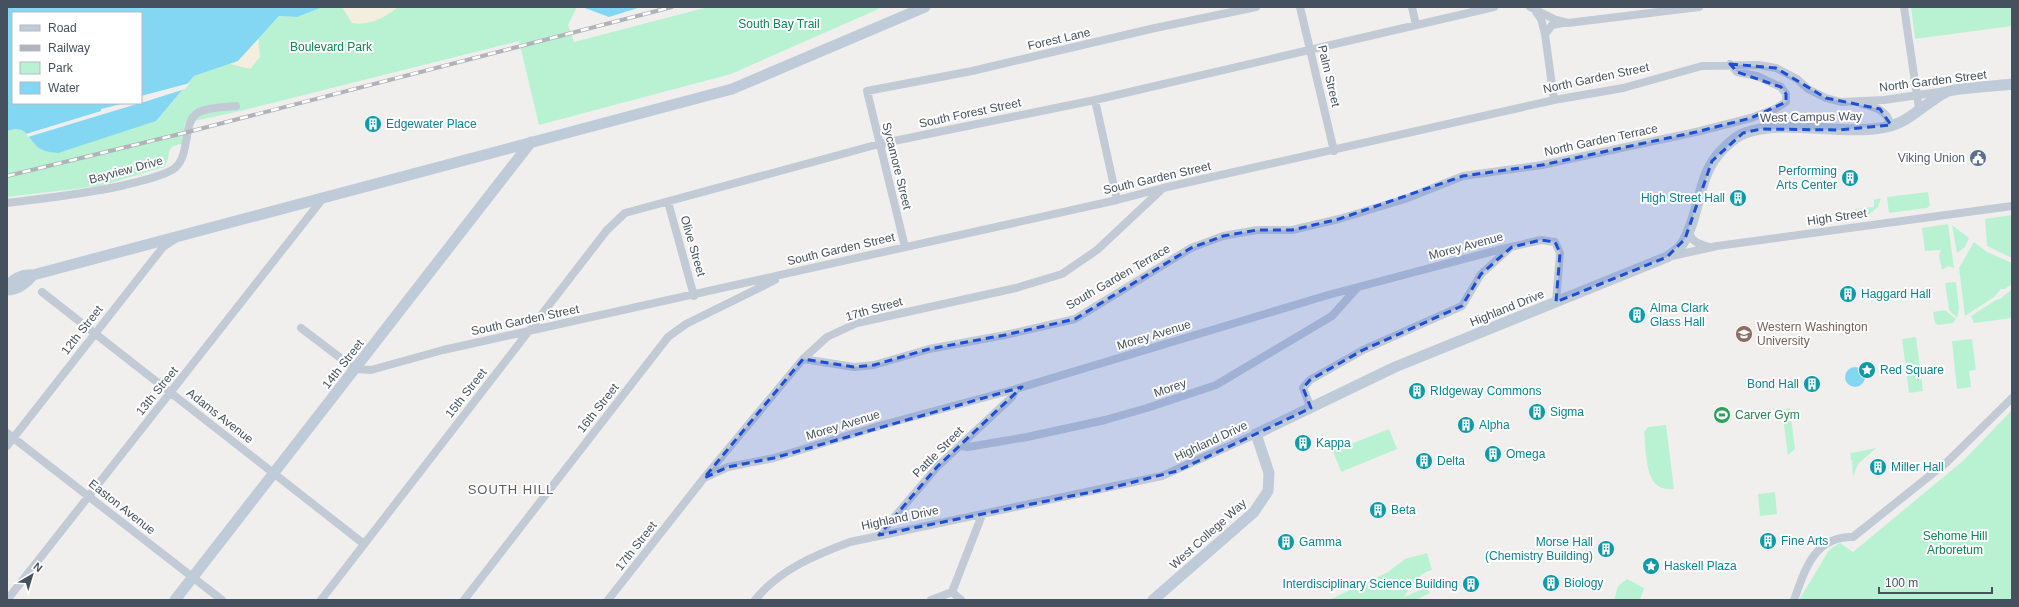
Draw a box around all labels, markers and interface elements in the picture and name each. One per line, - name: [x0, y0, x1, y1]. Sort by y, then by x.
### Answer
- legend: [12, 12, 142, 104]
- park label: South Bay Trail: [738, 17, 820, 31]
- text: Road: [48, 21, 77, 35]
- street label: Forest Lane: [1026, 25, 1092, 53]
- park label: Boulevard Park: [290, 40, 373, 54]
- text: Railway: [48, 41, 90, 55]
- street label: Palm Street: [1315, 44, 1343, 109]
- street label: North Garden Street: [1542, 60, 1651, 96]
- text: Park: [48, 61, 74, 75]
- street label: North Garden Street: [1879, 67, 1988, 95]
- text: Water: [48, 81, 80, 95]
- street label: South Forest Street: [918, 95, 1023, 131]
- street label: West Campus Way: [1760, 109, 1862, 125]
- building icon: Edgewater Place: [363, 114, 383, 134]
- place label: Edgewater Place: [386, 117, 477, 131]
- street label: Sycamore Street: [879, 121, 915, 212]
- street label: North Garden Terrace: [1543, 121, 1659, 159]
- public building icon: Viking Union: [1968, 148, 1988, 168]
- place label: Viking Union: [1898, 151, 1965, 165]
- street label: Bayview Drive: [87, 153, 165, 187]
- street label: South Garden Street: [1102, 159, 1213, 197]
- place label: Performing Arts Center: [1776, 164, 1837, 192]
- building icon: Performing Arts Center: [1840, 168, 1860, 188]
- building icon: High Street Hall: [1728, 188, 1748, 208]
- place label: High Street Hall: [1641, 191, 1725, 205]
- street label: High Street: [1806, 206, 1868, 228]
- street label: Olive Street: [678, 214, 709, 279]
- street label: Morey Avenue: [1427, 229, 1505, 263]
- street label: South Garden Street: [786, 230, 897, 268]
- street label: South Garden Terrace: [1063, 241, 1173, 313]
- building icon: Haggard Hall: [1838, 284, 1858, 304]
- street label: Highland Drive: [1468, 287, 1546, 329]
- place label: Haggard Hall: [1861, 287, 1931, 301]
- street label: 17th Street: [844, 294, 905, 324]
- place label: Alma Clark Glass Hall: [1650, 301, 1710, 329]
- street label: 12th Street: [58, 302, 106, 357]
- street label: South Garden Street: [470, 302, 581, 338]
- building icon: Alma Clark Glass Hall: [1627, 305, 1647, 325]
- street label: Morey Avenue: [1115, 317, 1193, 353]
- place label: Western Washington University: [1757, 320, 1868, 348]
- school or university icon: Western Washington University: [1734, 324, 1754, 344]
- street label: 14th Street: [319, 336, 367, 391]
- place icon: Red Square: [1857, 360, 1877, 380]
- street label: 13th Street: [133, 363, 181, 418]
- place label: Red Square: [1880, 363, 1944, 377]
- street label: 15th Street: [442, 365, 490, 420]
- building icon: Bond Hall: [1802, 374, 1822, 394]
- street label: Morey: [1152, 376, 1188, 400]
- place label: Bond Hall: [1747, 377, 1799, 391]
- street label: 16th Street: [574, 380, 622, 435]
- building icon: RIdgeway Commons: [1407, 381, 1427, 401]
- place label: RIdgeway Commons: [1430, 384, 1541, 398]
- street label: Adams Avenue: [184, 386, 256, 446]
- building icon: Sigma: [1527, 402, 1547, 422]
- place label: Sigma: [1550, 405, 1584, 419]
- sports icon: Carver Gym: [1712, 405, 1732, 425]
- street label: Morey Avenue: [804, 407, 882, 443]
- place label: Carver Gym: [1735, 408, 1800, 422]
- building icon: Alpha: [1456, 415, 1476, 435]
- street label: Highland Drive: [1172, 418, 1250, 464]
- place label: Alpha: [1479, 418, 1510, 432]
- street label: Pattle Street: [910, 423, 967, 480]
- building icon: Kappa: [1293, 433, 1313, 453]
- place label: Kappa: [1316, 436, 1351, 450]
- building icon: Omega: [1483, 444, 1503, 464]
- place label: Omega: [1506, 447, 1546, 461]
- building icon: Delta: [1414, 451, 1434, 471]
- place label: Delta: [1437, 454, 1465, 468]
- building icon: Miller Hall: [1868, 457, 1888, 477]
- place label: Miller Hall: [1891, 460, 1944, 474]
- street label: Easton Avenue: [86, 477, 158, 538]
- district label: SOUTH HILL: [468, 482, 554, 497]
- street label: West College Way: [1167, 496, 1249, 572]
- building icon: Beta: [1368, 500, 1388, 520]
- street label: Highland Drive: [860, 503, 940, 533]
- place label: Beta: [1391, 503, 1416, 517]
- street label: 17th Street: [612, 518, 660, 573]
- park label: Sehome Hill Arboretum: [1923, 529, 1987, 557]
- building icon: Fine Arts: [1758, 531, 1778, 551]
- building icon: Gamma: [1276, 532, 1296, 552]
- place label: Fine Arts: [1781, 534, 1828, 548]
- place label: Gamma: [1299, 535, 1342, 549]
- place label: Morse Hall (Chemistry Building): [1485, 535, 1593, 563]
- building icon: Morse Hall (Chemistry Building): [1596, 539, 1616, 559]
- north arrow: [12, 555, 52, 595]
- place icon: Haskell Plaza: [1641, 556, 1661, 576]
- place label: Haskell Plaza: [1664, 559, 1737, 573]
- text: N: [31, 560, 45, 574]
- scale bar: [1879, 569, 1992, 595]
- building icon: Biology: [1541, 573, 1561, 593]
- building icon: Interdisciplinary Science Building: [1461, 574, 1481, 594]
- place label: Biology: [1564, 576, 1603, 590]
- text: 100 m: [1885, 576, 1918, 590]
- place label: Interdisciplinary Science Building: [1283, 577, 1458, 591]

